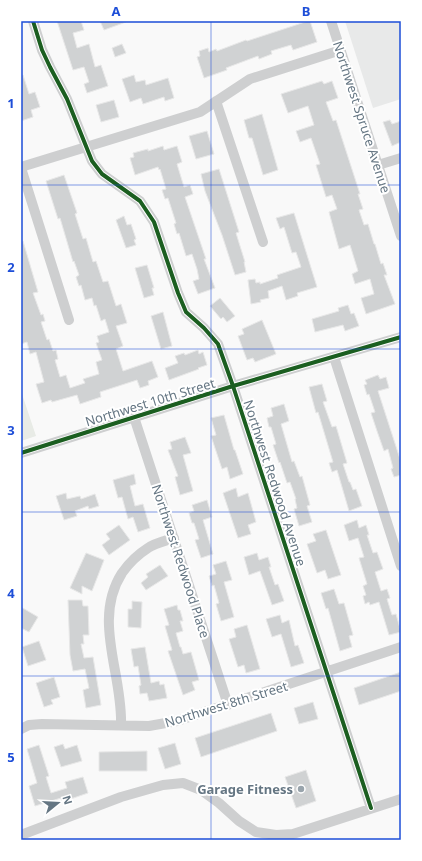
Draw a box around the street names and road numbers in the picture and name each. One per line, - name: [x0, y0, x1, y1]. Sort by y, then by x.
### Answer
- street label: Northwest Spruce Avenue: [329, 39, 395, 195]
- street label: Northwest 10th Street: [83, 374, 217, 430]
- street label: Northwest Redwood Avenue: [240, 397, 310, 569]
- street label: Northwest Redwood Place: [148, 482, 214, 640]
- street label: Northwest 8th Street: [162, 677, 290, 731]

